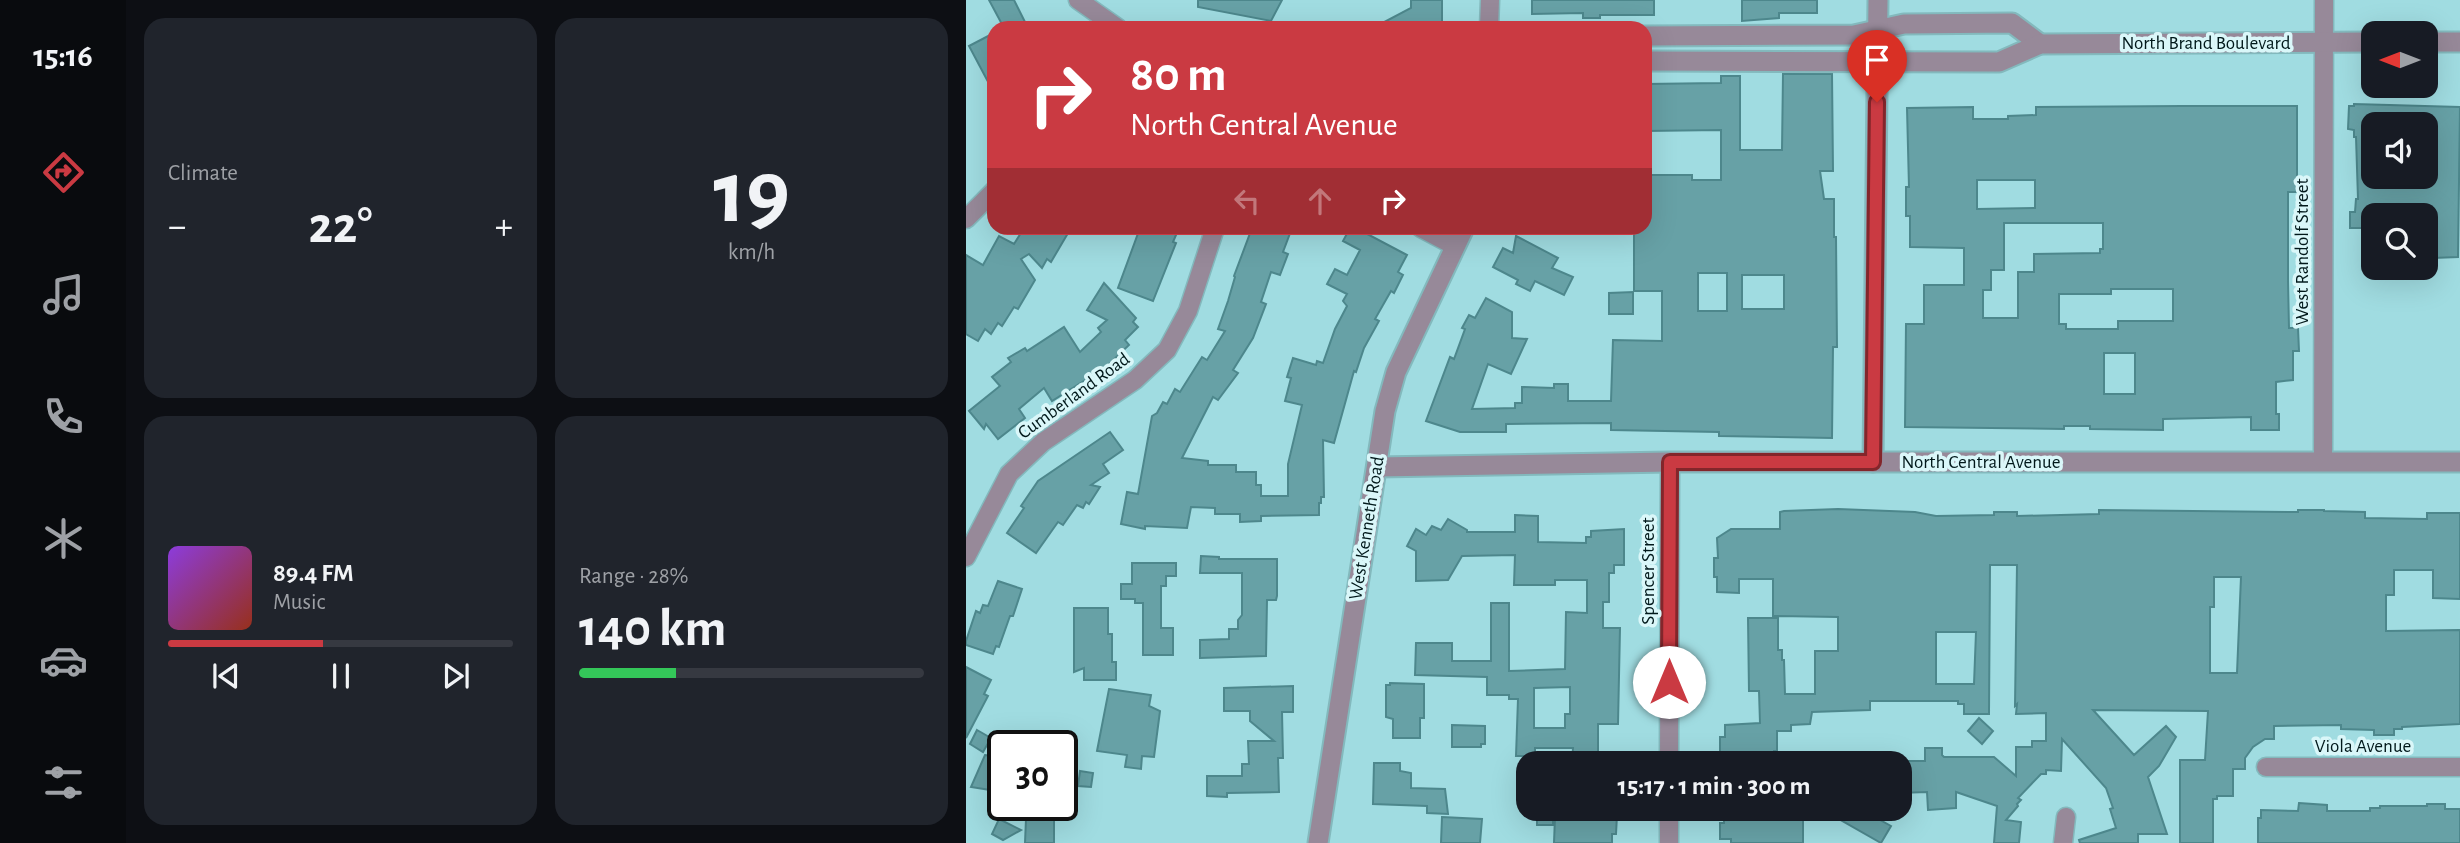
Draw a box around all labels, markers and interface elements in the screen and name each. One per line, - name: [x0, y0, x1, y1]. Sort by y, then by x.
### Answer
- north arrow: [2361, 21, 2438, 98]
- map controls: [2361, 21, 2438, 280]
- pin: [1847, 30, 1907, 102]
- street label: North Brand Boulevard: [2121, 34, 2291, 53]
- text: 15:16: [33, 40, 93, 72]
- icon: arrive: [1858, 41, 1896, 79]
- icon: right: [1015, 49, 1106, 140]
- text: 80 m: [1130, 51, 1227, 100]
- text: North Central Avenue: [1130, 109, 1398, 141]
- button: sound: [2361, 112, 2438, 189]
- icon: directions: [39, 148, 88, 197]
- text: 19: [713, 148, 790, 239]
- text: Climate: [168, 162, 238, 185]
- street label: West Randolf Street: [2293, 178, 2312, 326]
- icon: left: [1228, 182, 1266, 220]
- icon: ahead: [1301, 182, 1339, 220]
- icon: right: [1374, 182, 1412, 220]
- text: 22°: [308, 200, 373, 252]
- button: search: [2361, 203, 2438, 280]
- text: −: [168, 208, 186, 246]
- text: +: [495, 208, 513, 246]
- text: km/h: [728, 241, 775, 264]
- icon: music: [39, 270, 88, 319]
- street label: Cumberland Road: [1015, 349, 1133, 443]
- icon: phone: [39, 392, 88, 441]
- street label: North Central Avenue: [1901, 453, 2061, 472]
- street label: West Kenneth Road: [1346, 455, 1388, 601]
- icon: climate: [39, 514, 88, 563]
- street label: Spencer Street: [1639, 517, 1658, 625]
- text: 89.4 FM: [273, 560, 354, 586]
- text: Range · 28%: [579, 565, 689, 588]
- text: Music: [273, 591, 325, 614]
- text: 140 km: [579, 603, 727, 655]
- icon: car: [39, 636, 88, 685]
- position arrow: [1632, 645, 1706, 719]
- icon: previous: [207, 657, 245, 695]
- icon: pause: [322, 657, 360, 695]
- icon: next: [437, 657, 475, 695]
- speed limit sign: 30: [987, 730, 1078, 821]
- street label: Viola Avenue: [2315, 737, 2411, 756]
- icon: filters: [39, 758, 88, 807]
- text: 15:17 · 1 min · 300 m: [1618, 773, 1810, 799]

